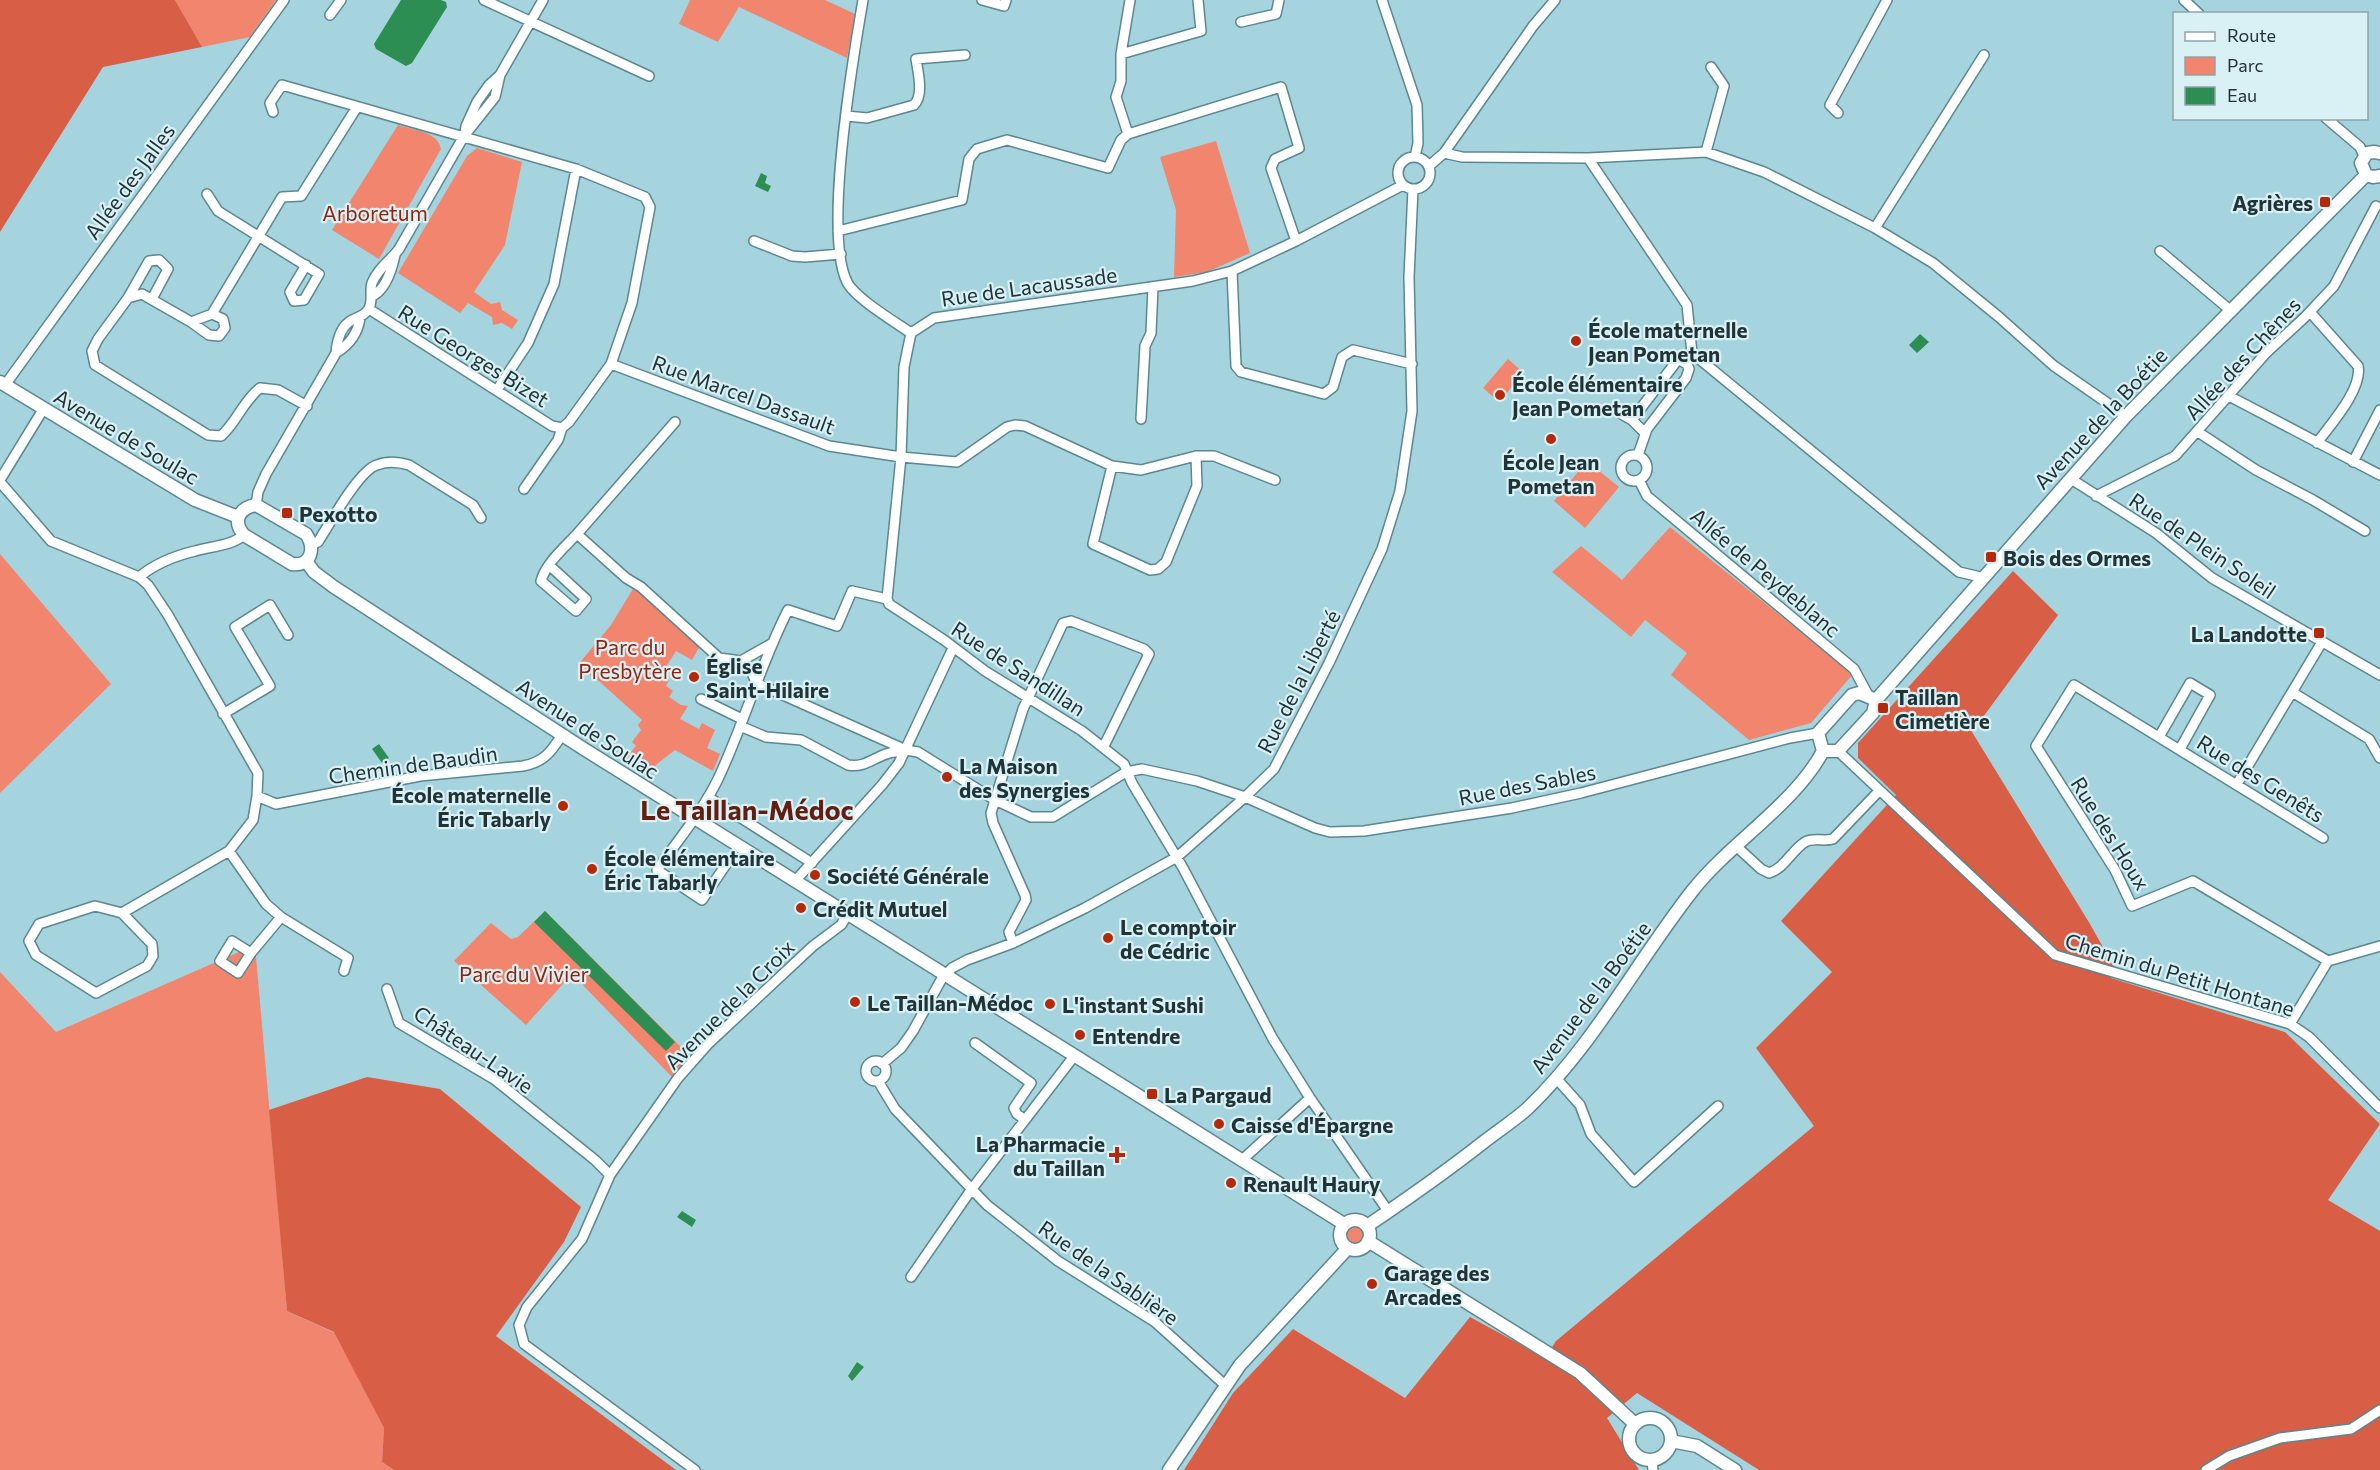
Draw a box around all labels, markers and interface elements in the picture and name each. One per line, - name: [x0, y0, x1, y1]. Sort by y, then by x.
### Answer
- legend: [2173, 12, 2368, 120]
- text: Route: [2227, 24, 2276, 46]
- text: Parc: [2227, 54, 2264, 76]
- text: Eau: [2227, 84, 2257, 106]
- street label: Allée des Jalles: [79, 118, 179, 244]
- place label: Agrières: [2232, 190, 2313, 215]
- marker: Agrières: [2318, 195, 2332, 209]
- park label: Arboretum: [322, 200, 428, 225]
- street label: Rue de Lacaussade: [939, 261, 1119, 311]
- street label: Allée des Chênes: [2179, 292, 2305, 424]
- street label: Rue Georges Bizet: [394, 299, 554, 411]
- place label: École maternelle Jean Pometan: [1588, 317, 1748, 366]
- marker: École maternelle Jean Pometan: [1569, 334, 1583, 348]
- street label: Avenue de la Boétie: [2028, 342, 2172, 494]
- street label: Rue Marcel Dassault: [649, 349, 839, 439]
- place label: École élémentaire Jean Pometan: [1512, 371, 1683, 420]
- street label: Avenue de Soulac: [50, 383, 204, 489]
- marker: École élémentaire Jean Pometan: [1493, 388, 1507, 402]
- marker: École Jean Pometan: [1544, 432, 1558, 446]
- place label: École Jean Pometan: [1502, 449, 1600, 498]
- street label: Rue de Plein Soleil: [2125, 487, 2281, 603]
- place label: Pexotto: [299, 501, 377, 526]
- street label: Allée de Peydeblanc: [1686, 502, 1846, 642]
- marker: Pexotto: [280, 506, 294, 520]
- place label: Bois des Ormes: [2003, 545, 2151, 570]
- marker: Bois des Ormes: [1984, 550, 1998, 564]
- street label: Rue de la Liberté: [1251, 605, 1345, 757]
- street label: Rue de Sandillan: [947, 615, 1091, 721]
- place label: La Landotte: [2191, 621, 2307, 646]
- marker: La Landotte: [2312, 626, 2326, 640]
- park label: Parc du Presbytère: [578, 634, 682, 683]
- place label: Église Saint-Hilaire: [706, 653, 829, 702]
- marker: Église Saint-Hilaire: [687, 670, 701, 684]
- street label: Avenue de Soulac: [512, 673, 664, 783]
- place label: Taillan Cimetière: [1895, 684, 1990, 733]
- marker: Taillan Cimetière: [1876, 701, 1890, 715]
- street label: Rue des Genêts: [2193, 729, 2329, 827]
- street label: Chemin de Baudin: [327, 740, 499, 788]
- place label: La Maison des Synergies: [959, 753, 1090, 802]
- street label: Rue des Sables: [1456, 758, 1598, 810]
- marker: La Maison des Synergies: [940, 770, 954, 784]
- street label: Rue des Houx: [2066, 772, 2156, 894]
- place label: École maternelle Éric Tabarly: [391, 782, 551, 831]
- district label: Le Taillan-Médoc: [640, 793, 854, 826]
- marker: École maternelle Éric Tabarly: [556, 799, 570, 813]
- place label: École élémentaire Éric Tabarly: [604, 845, 775, 894]
- marker: École élémentaire Éric Tabarly: [585, 862, 599, 876]
- place label: Société Générale: [827, 863, 989, 888]
- marker: Société Générale: [808, 868, 822, 882]
- place label: Crédit Mutuel: [813, 896, 948, 921]
- marker: Crédit Mutuel: [794, 901, 808, 915]
- place label: Le comptoir de Cédric: [1120, 914, 1237, 963]
- street label: Avenue de la Boétie: [1525, 916, 1655, 1078]
- street label: Chemin du Petit Hontane: [2062, 927, 2298, 1021]
- marker: Le comptoir de Cédric: [1101, 931, 1115, 945]
- street label: Avenue de la Croix: [659, 934, 799, 1074]
- park label: Parc du Vivier: [459, 961, 589, 986]
- place label: Le Taillan-Médoc: [867, 990, 1033, 1015]
- place label: L'instant Sushi: [1062, 992, 1204, 1017]
- marker: Le Taillan-Médoc: [848, 995, 862, 1009]
- marker: L'instant Sushi: [1043, 997, 1057, 1011]
- street label: Château-Lavie: [410, 1000, 538, 1098]
- place label: Entendre: [1092, 1023, 1180, 1048]
- marker: Entendre: [1073, 1028, 1087, 1042]
- place label: La Pargaud: [1164, 1082, 1271, 1107]
- marker: La Pargaud: [1145, 1087, 1159, 1101]
- place label: Caisse d'Épargne: [1231, 1112, 1393, 1137]
- marker: Caisse d'Épargne: [1212, 1117, 1226, 1131]
- place label: La Pharmacie du Taillan: [976, 1131, 1105, 1180]
- marker: La Pharmacie du Taillan: [1110, 1148, 1124, 1162]
- place label: Renault Haury: [1243, 1171, 1381, 1196]
- marker: Renault Haury: [1224, 1176, 1238, 1190]
- street label: Rue de la Sablière: [1034, 1214, 1184, 1330]
- place label: Garage des Arcades: [1384, 1260, 1490, 1309]
- marker: Garage des Arcades: [1365, 1277, 1379, 1291]

